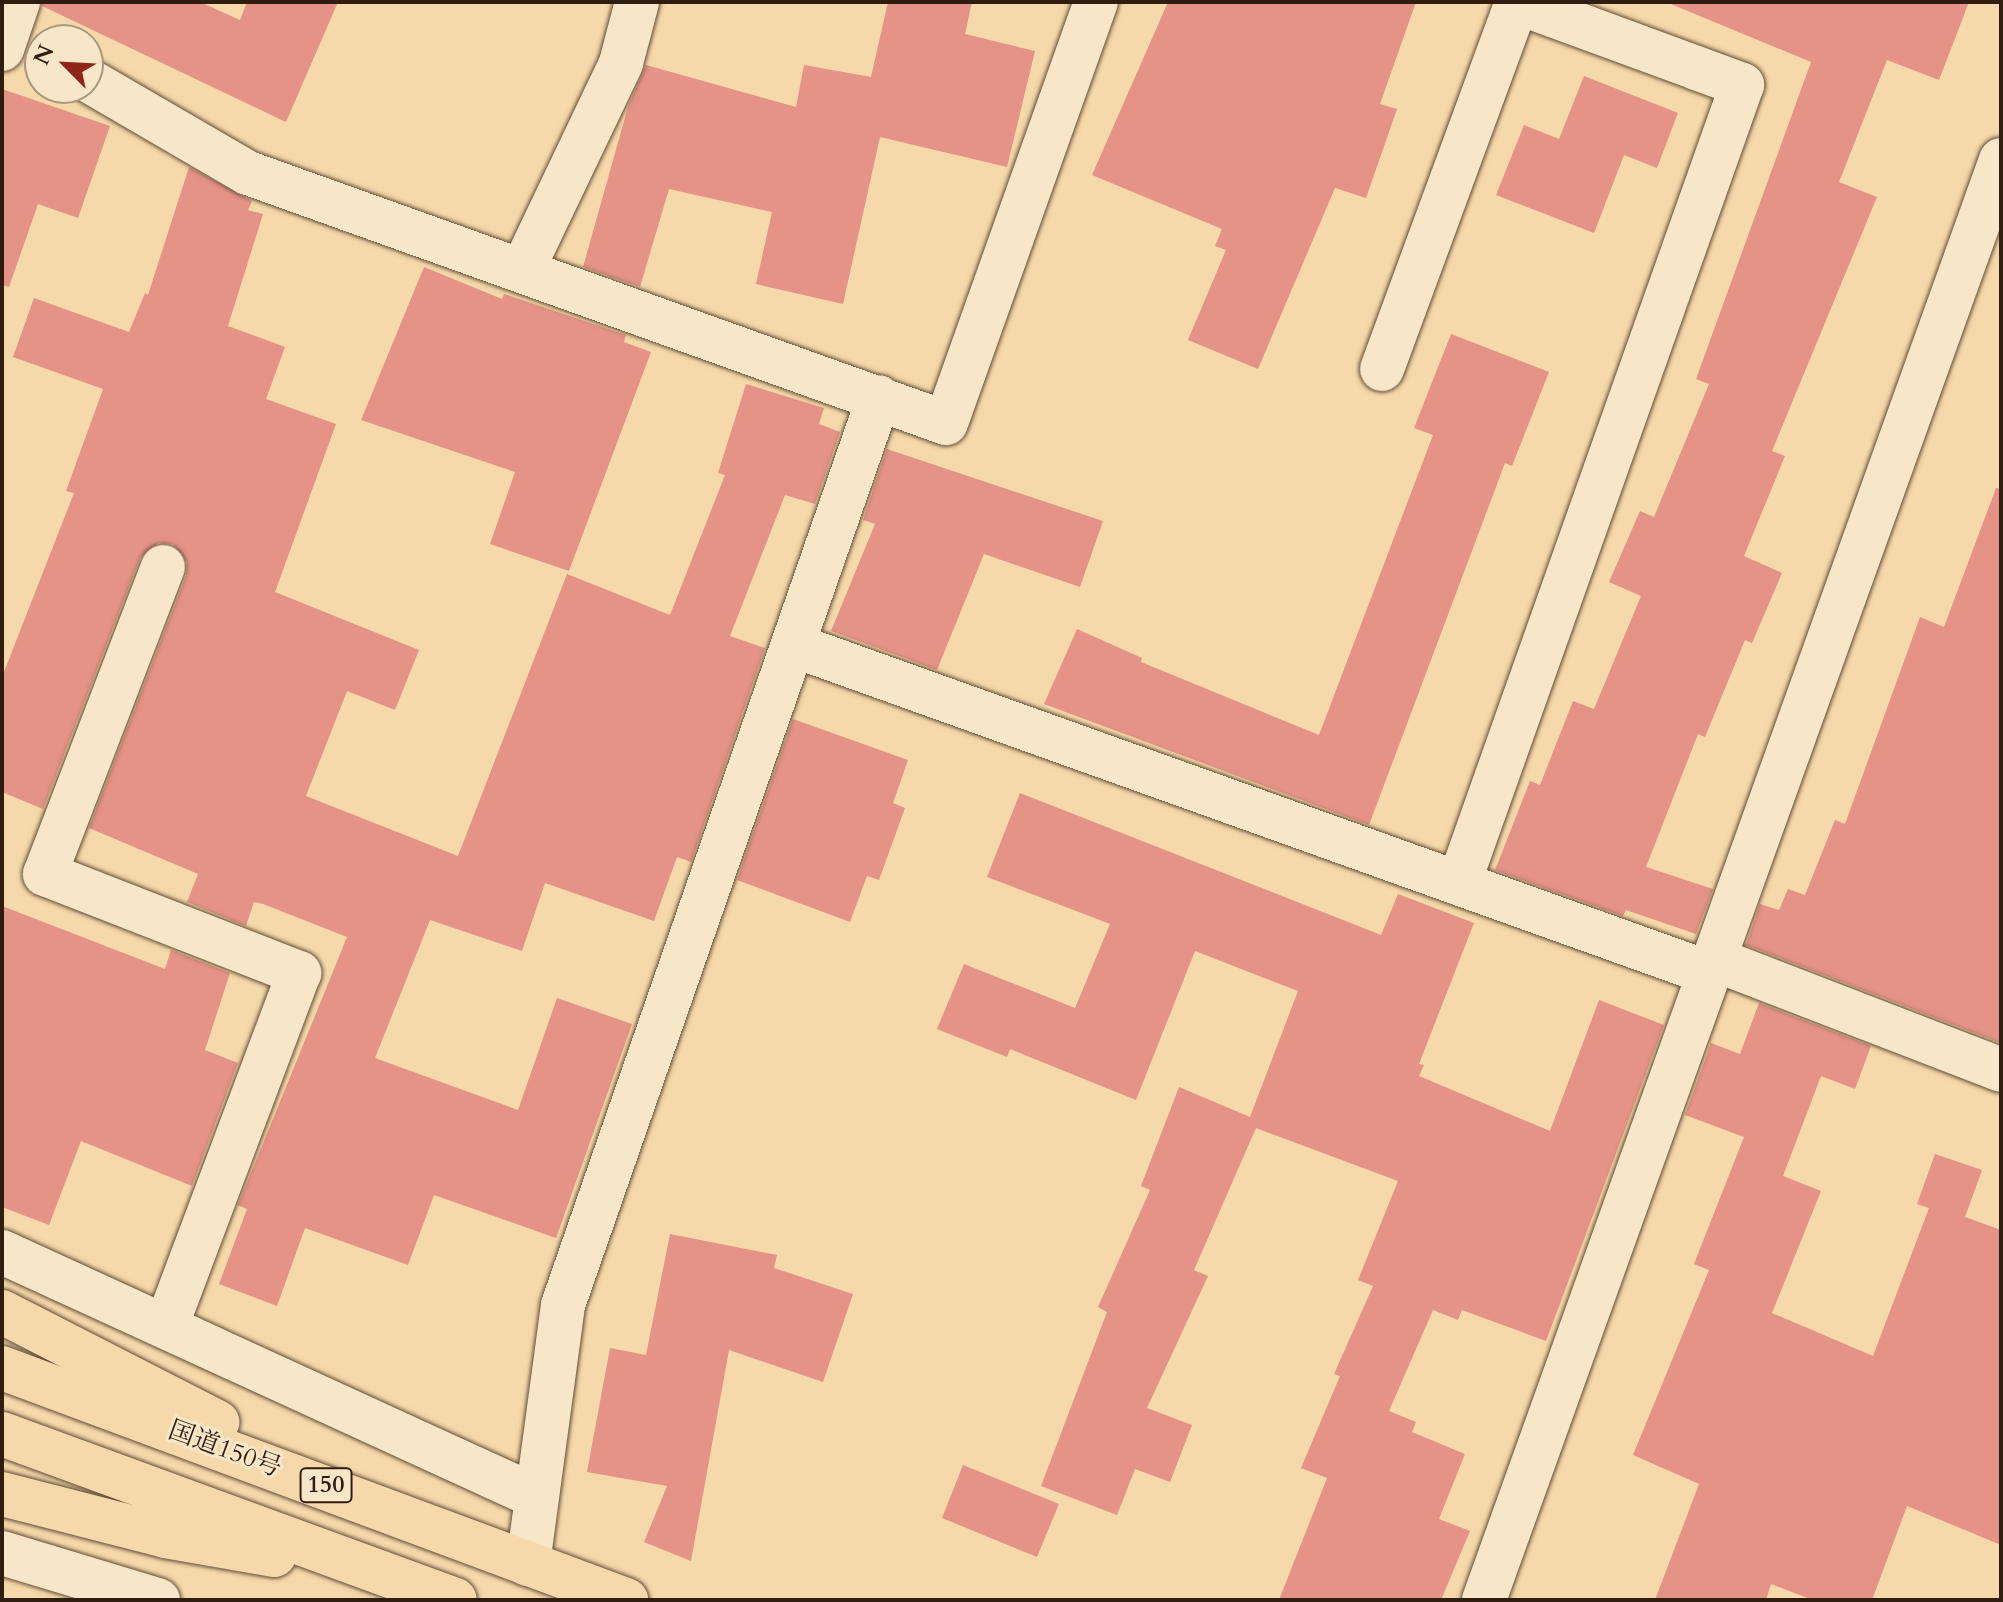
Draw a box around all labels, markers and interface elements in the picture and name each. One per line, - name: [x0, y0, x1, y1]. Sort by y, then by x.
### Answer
- north arrow: [24, 24, 104, 104]
- text: N: [26, 40, 61, 70]
- street label: 国道150号: [164, 1414, 286, 1484]
- road number: 150: [298, 1465, 354, 1505]

